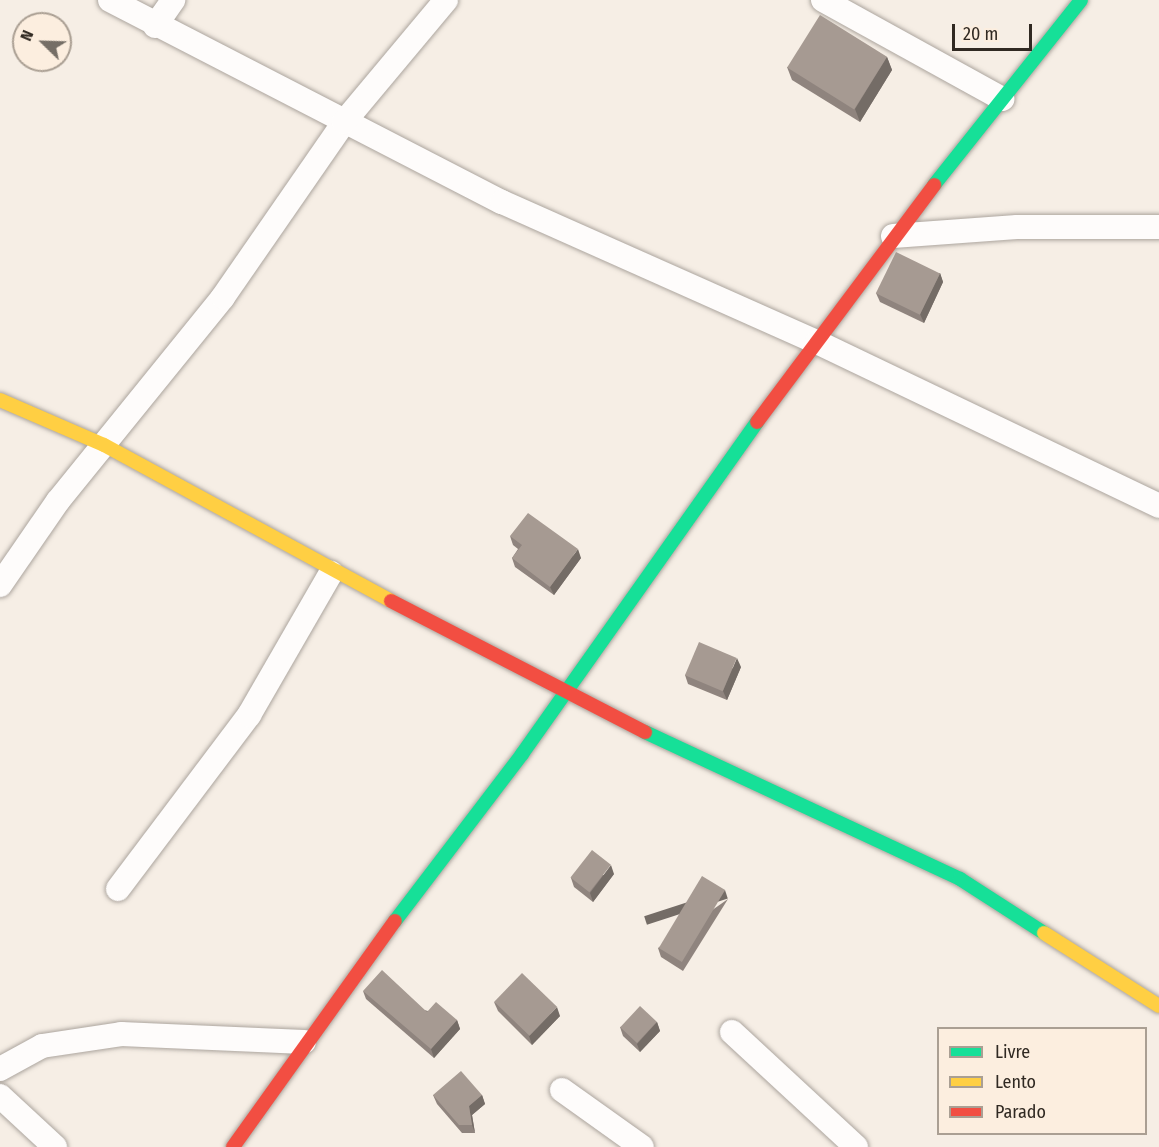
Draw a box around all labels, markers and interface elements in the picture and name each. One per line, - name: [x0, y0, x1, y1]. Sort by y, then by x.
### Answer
- north arrow: [12, 12, 72, 72]
- scale bar: [955, 12, 1034, 50]
- text: 20 m: [963, 23, 998, 45]
- text: N: [16, 27, 37, 44]
- legend: [937, 1027, 1147, 1135]
- text: Livre: [995, 1041, 1030, 1063]
- text: Lento: [995, 1071, 1036, 1093]
- text: Parado: [995, 1101, 1046, 1123]

